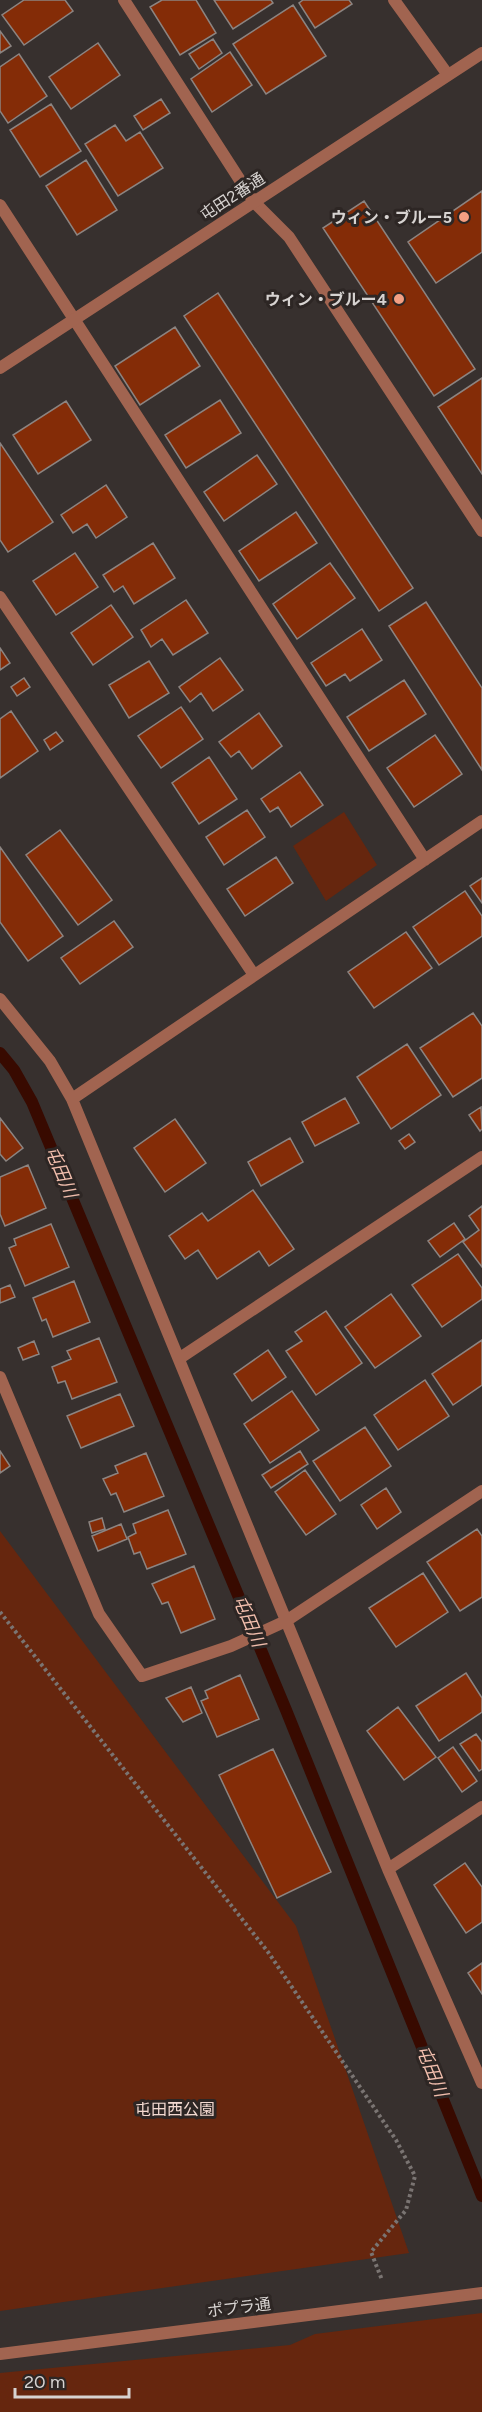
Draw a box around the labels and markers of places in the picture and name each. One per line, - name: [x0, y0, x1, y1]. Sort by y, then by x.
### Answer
- place label: ウィン・ブルー5: [331, 208, 452, 227]
- marker: ウィン・ブルー5: [457, 210, 471, 224]
- place label: ウィン・ブルー4: [265, 290, 387, 309]
- marker: ウィン・ブルー4: [392, 292, 406, 306]

